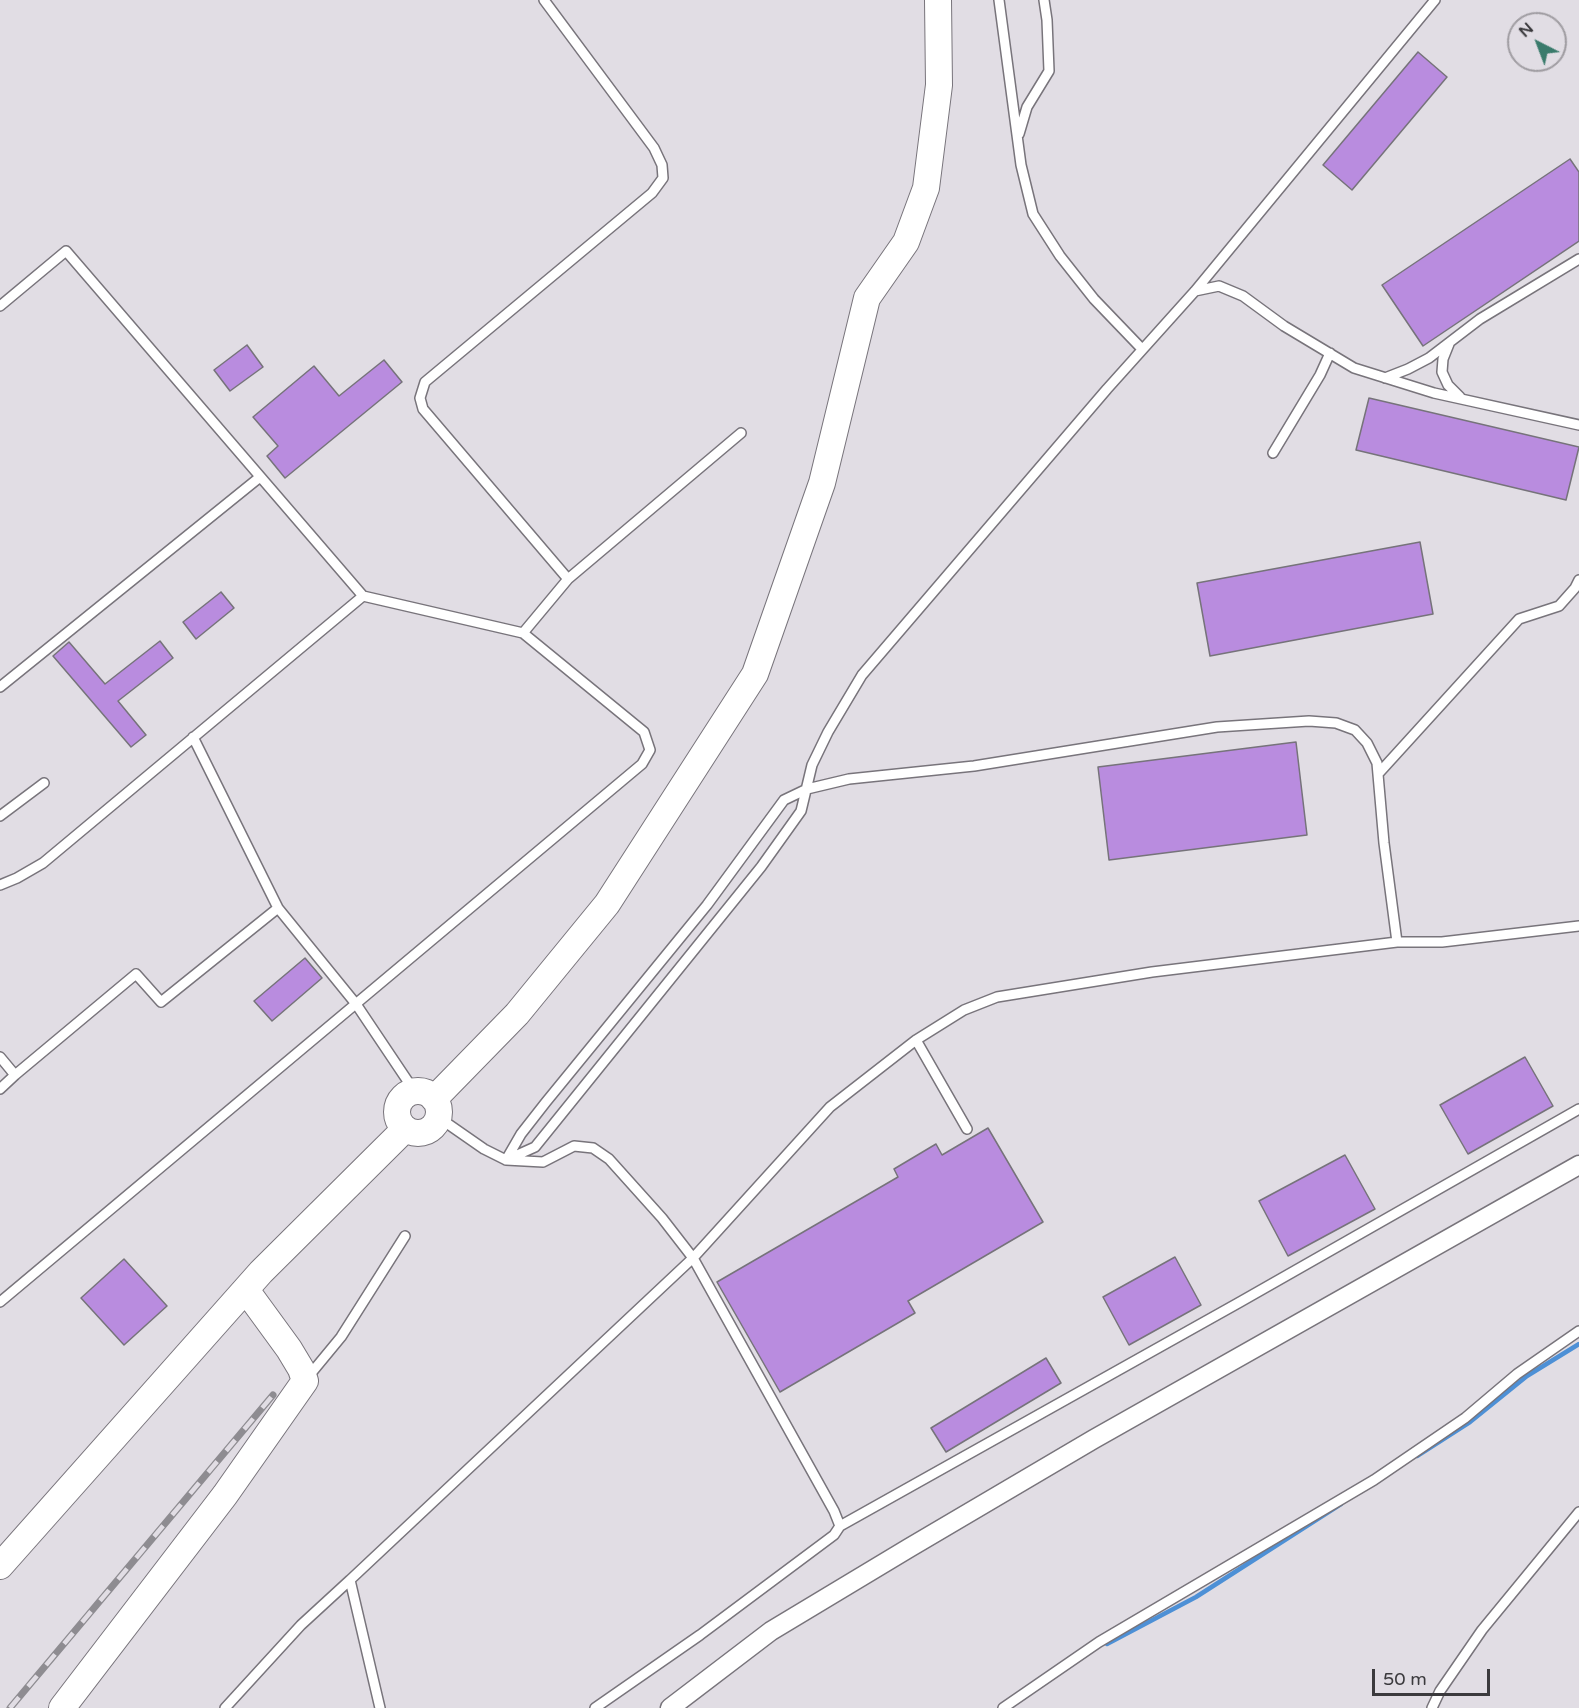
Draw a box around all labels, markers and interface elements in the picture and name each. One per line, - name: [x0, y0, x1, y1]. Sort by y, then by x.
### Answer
- north arrow: [1507, 12, 1567, 72]
- text: N: [1515, 18, 1538, 42]
- scale bar: [1375, 1657, 1494, 1695]
- text: 50 m: [1383, 1668, 1427, 1690]

